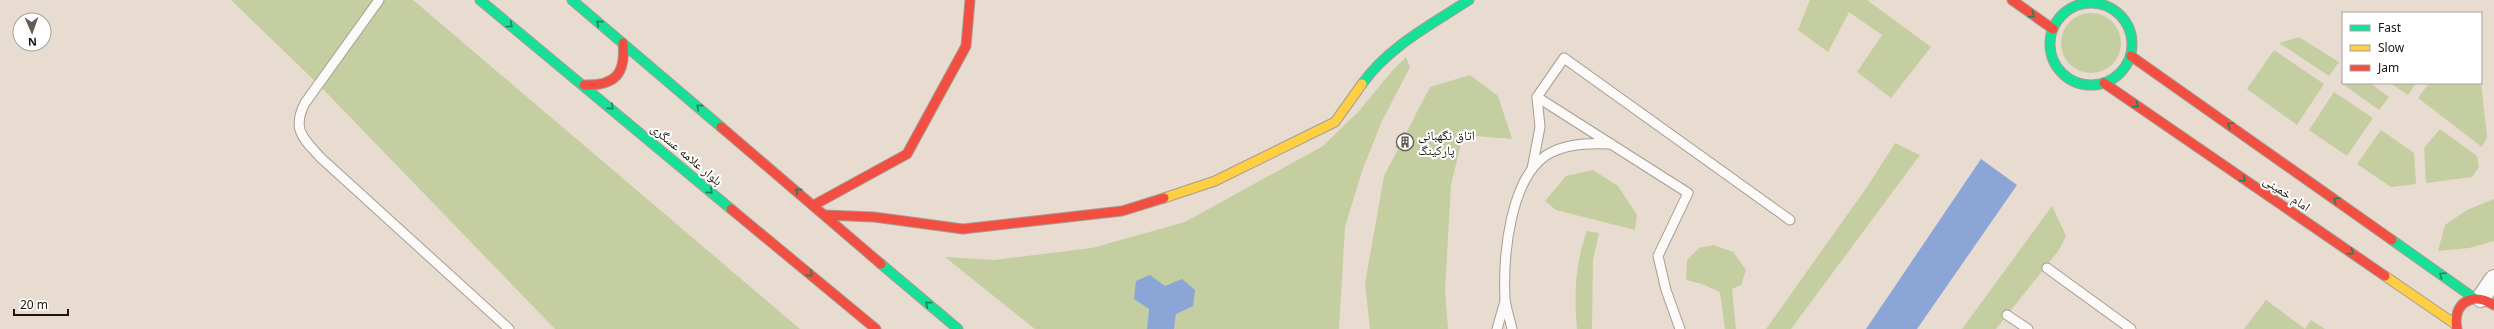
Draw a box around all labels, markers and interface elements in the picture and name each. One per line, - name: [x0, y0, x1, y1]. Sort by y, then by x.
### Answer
- one-way arrow: [2028, 10, 2035, 17]
- north arrow: [12, 12, 52, 52]
- legend: [2342, 12, 2482, 84]
- text: Fast: [2378, 19, 2402, 36]
- one-way arrow: [506, 20, 513, 27]
- one-way arrow: [597, 21, 604, 28]
- text: N: [28, 35, 37, 50]
- text: Slow: [2378, 39, 2405, 56]
- text: Jam: [2377, 59, 2399, 76]
- one-way arrow: [2132, 100, 2139, 108]
- one-way arrow: [606, 103, 613, 110]
- one-way arrow: [696, 105, 703, 112]
- street label: بلوار علامه عسگری: [647, 119, 727, 189]
- one-way arrow: [2227, 123, 2234, 130]
- place label: اتاق نگهبانی پارکینگ: [1418, 126, 1475, 159]
- building icon: اتاق نگهبانی پارکینگ: [1395, 132, 1415, 152]
- street label: امام خمینی: [2260, 171, 2314, 215]
- one-way arrow: [2239, 174, 2246, 181]
- one-way arrow: [706, 186, 713, 193]
- one-way arrow: [795, 189, 802, 196]
- one-way arrow: [2333, 197, 2340, 205]
- one-way arrow: [2346, 247, 2353, 254]
- one-way arrow: [806, 270, 813, 277]
- one-way arrow: [2439, 272, 2446, 280]
- scale bar: [14, 291, 68, 317]
- text: 20 m: [20, 296, 48, 313]
- one-way arrow: [925, 301, 933, 308]

